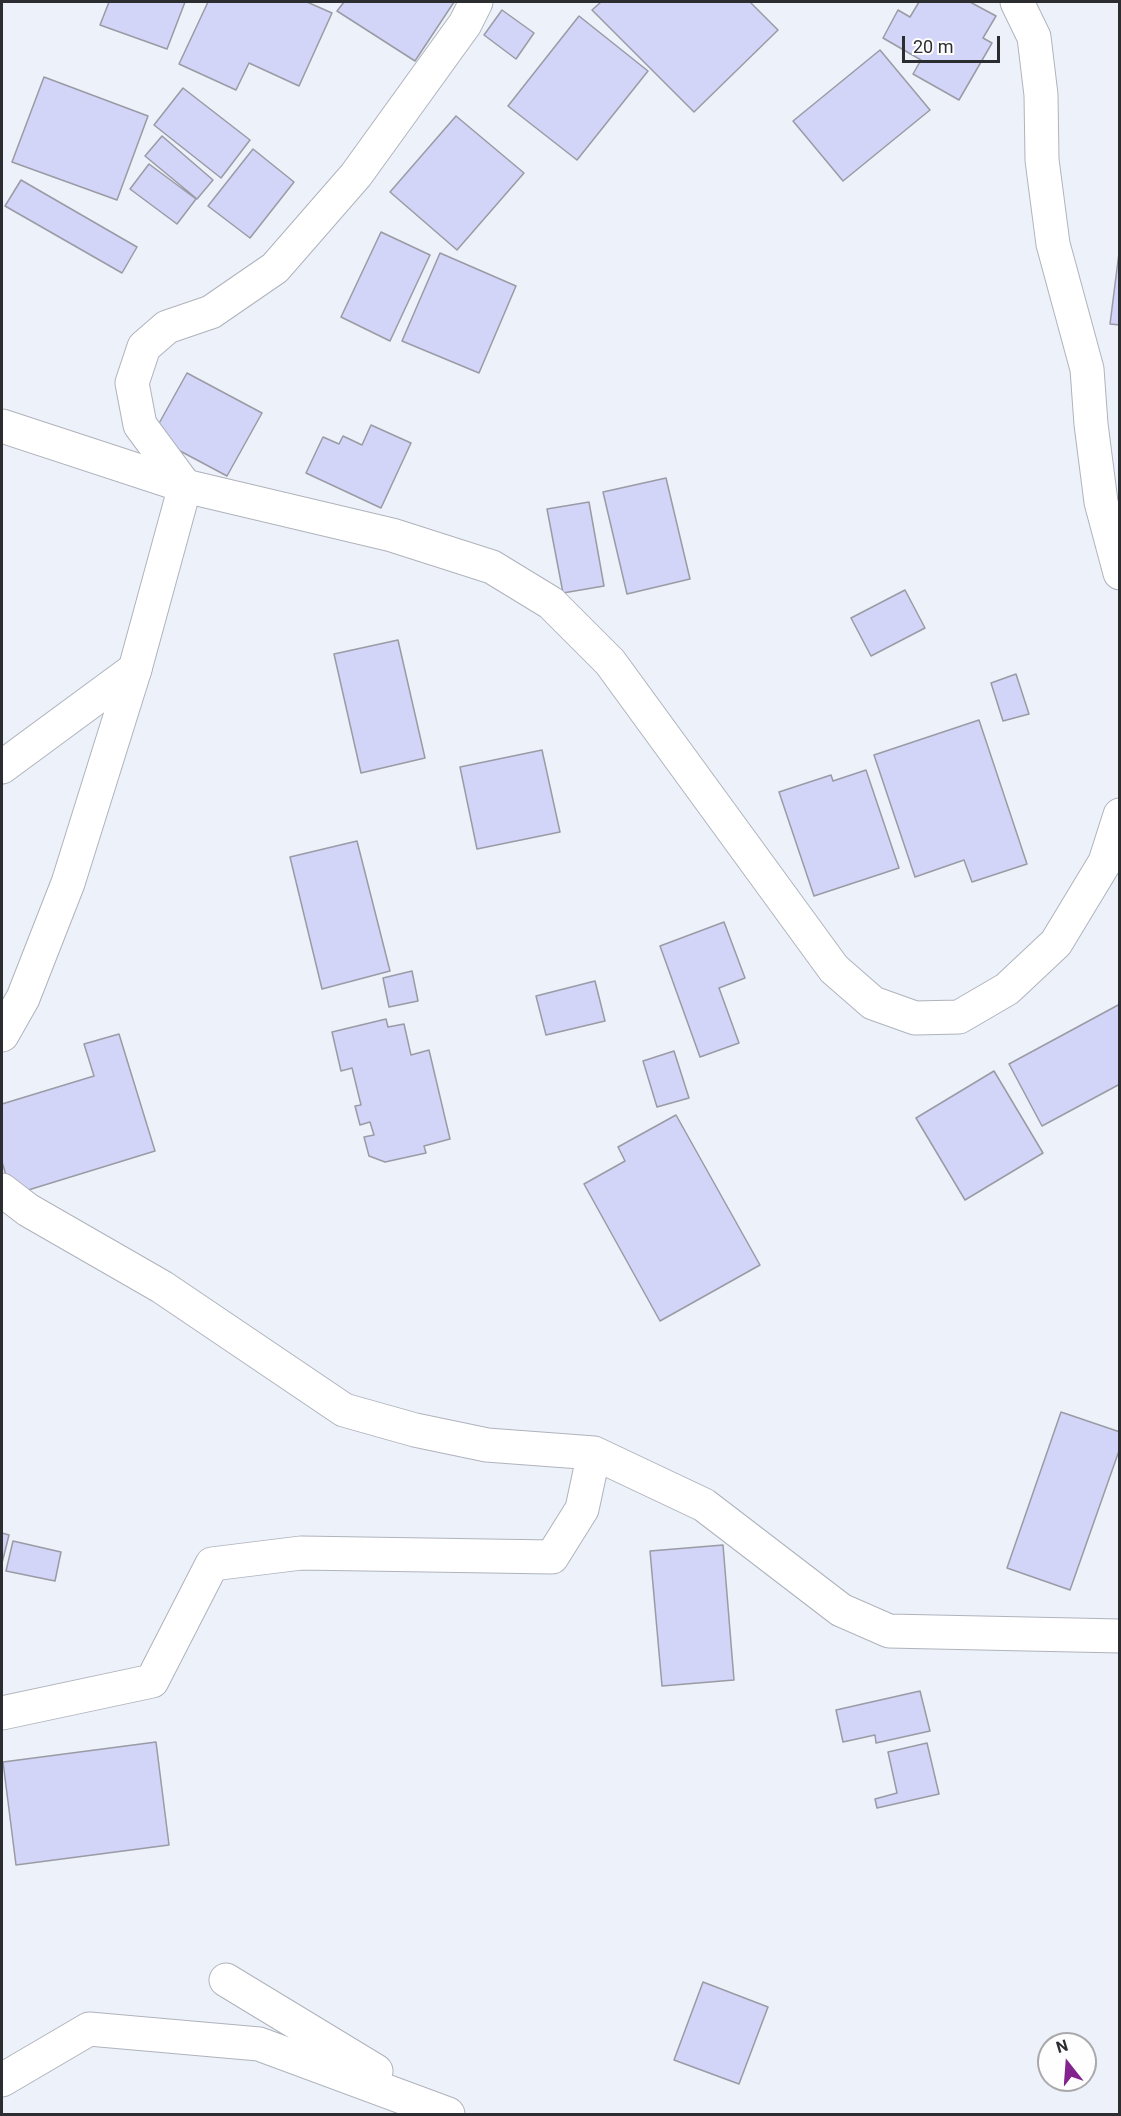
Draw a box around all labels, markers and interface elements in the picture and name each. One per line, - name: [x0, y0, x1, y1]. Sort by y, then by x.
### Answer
- scale bar: [905, 24, 1002, 62]
- text: 20 m: [913, 36, 953, 57]
- north arrow: [1037, 2032, 1097, 2092]
- text: N: [1054, 2035, 1070, 2057]

